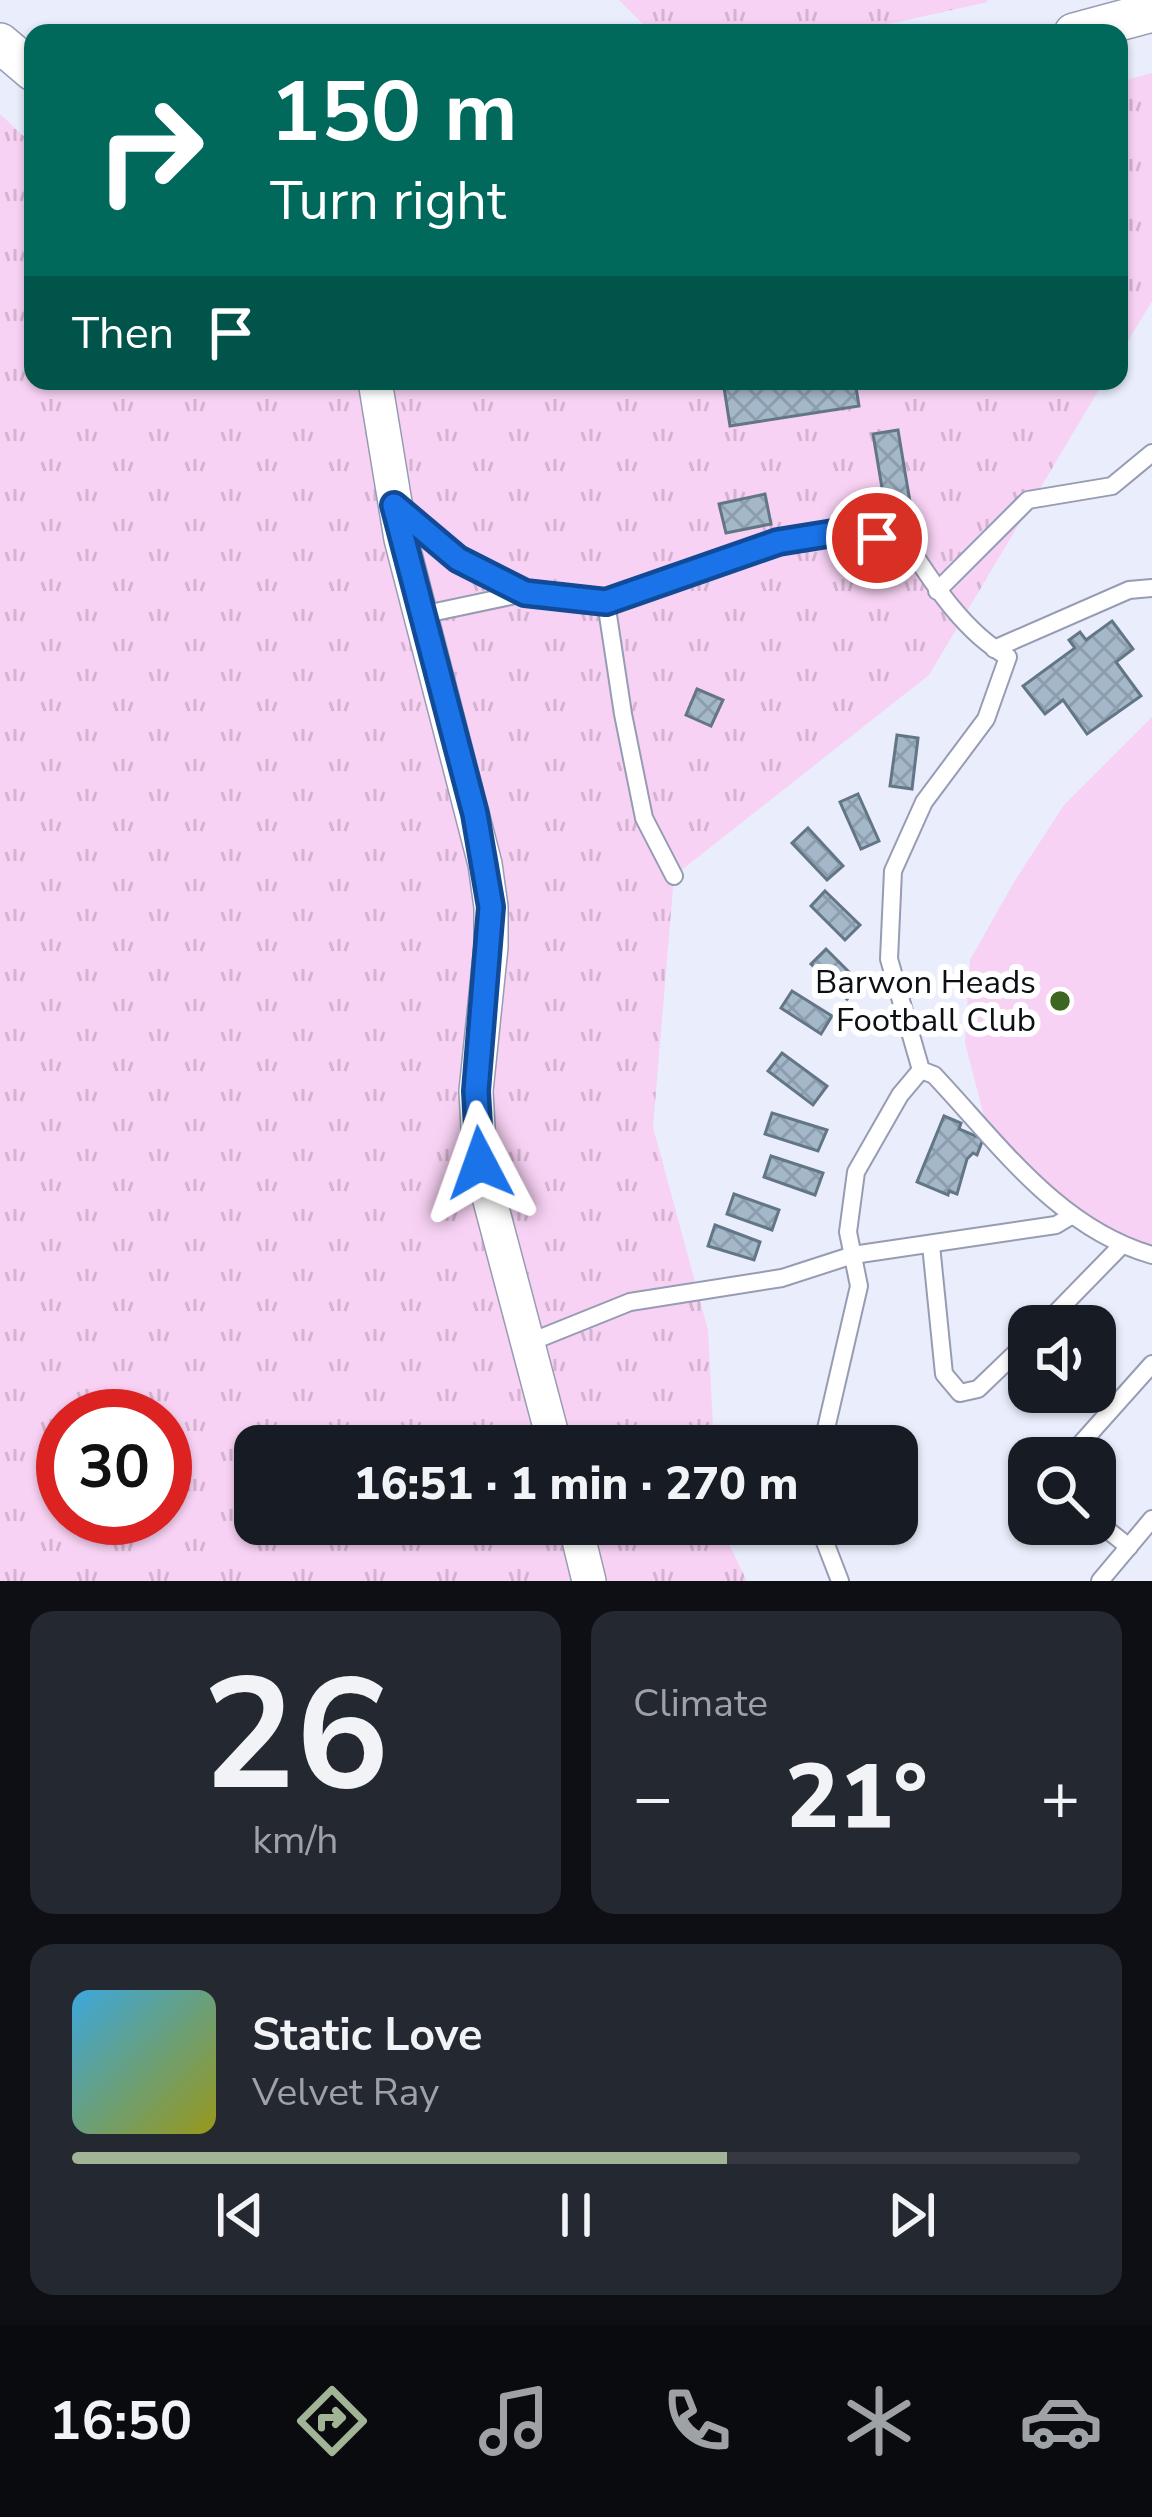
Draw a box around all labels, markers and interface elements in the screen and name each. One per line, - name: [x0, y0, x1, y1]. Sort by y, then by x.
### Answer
- text: 150 m: [270, 55, 518, 170]
- icon: right: [72, 72, 228, 228]
- text: Turn right: [270, 164, 506, 238]
- icon: arrive: [198, 300, 264, 366]
- text: Then: [72, 303, 174, 364]
- pin: [826, 487, 928, 589]
- icon: arrive: [844, 505, 910, 571]
- place label: Barwon Heads Football Club: [815, 960, 1036, 1043]
- marker: Barwon Heads Football Club: [1047, 988, 1073, 1014]
- position arrow: [417, 1100, 543, 1226]
- map controls: [1008, 1305, 1116, 1545]
- button: sound: [1008, 1305, 1116, 1413]
- speed limit sign: 30: [36, 1389, 192, 1545]
- button: search: [1008, 1437, 1116, 1545]
- text: 16:51 · 1 min · 270 m: [353, 1454, 799, 1515]
- text: 26: [202, 1629, 389, 1842]
- text: Climate: [633, 1677, 768, 1730]
- text: 21°: [785, 1736, 928, 1859]
- text: −: [633, 1753, 673, 1843]
- text: +: [1040, 1753, 1080, 1843]
- text: km/h: [253, 1814, 338, 1867]
- text: Static Love: [252, 2005, 482, 2066]
- text: Velvet Ray: [252, 2066, 439, 2119]
- icon: previous: [207, 2182, 273, 2248]
- icon: pause: [543, 2182, 609, 2248]
- icon: next: [879, 2182, 945, 2248]
- icon: directions: [290, 2379, 374, 2463]
- icon: music: [472, 2379, 556, 2463]
- icon: phone: [655, 2379, 739, 2463]
- icon: climate: [837, 2379, 921, 2463]
- icon: car: [1019, 2379, 1103, 2463]
- text: 16:50: [49, 2384, 192, 2458]

